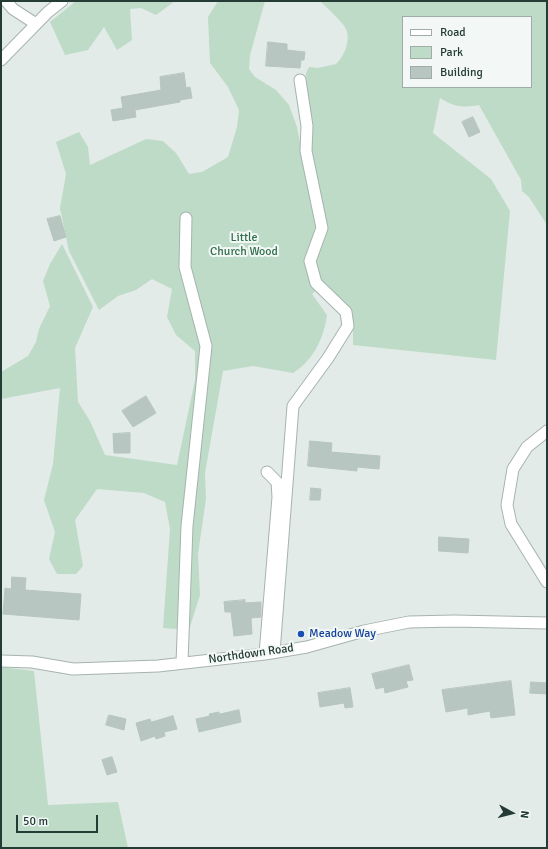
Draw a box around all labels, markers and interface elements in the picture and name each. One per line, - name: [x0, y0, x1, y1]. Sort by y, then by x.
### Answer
- legend: [402, 16, 532, 88]
- text: Road: [440, 25, 466, 40]
- text: Park: [440, 45, 463, 60]
- text: Building: [440, 65, 483, 80]
- park label: Little Church Wood: [210, 231, 278, 259]
- place label: Meadow Way: [309, 627, 376, 641]
- marker: Meadow Way: [296, 629, 306, 639]
- street label: Northdown Road: [208, 641, 294, 667]
- north arrow: [492, 793, 532, 833]
- scale bar: [18, 807, 100, 833]
- text: N: [517, 810, 531, 819]
- text: 50 m: [23, 814, 48, 829]

